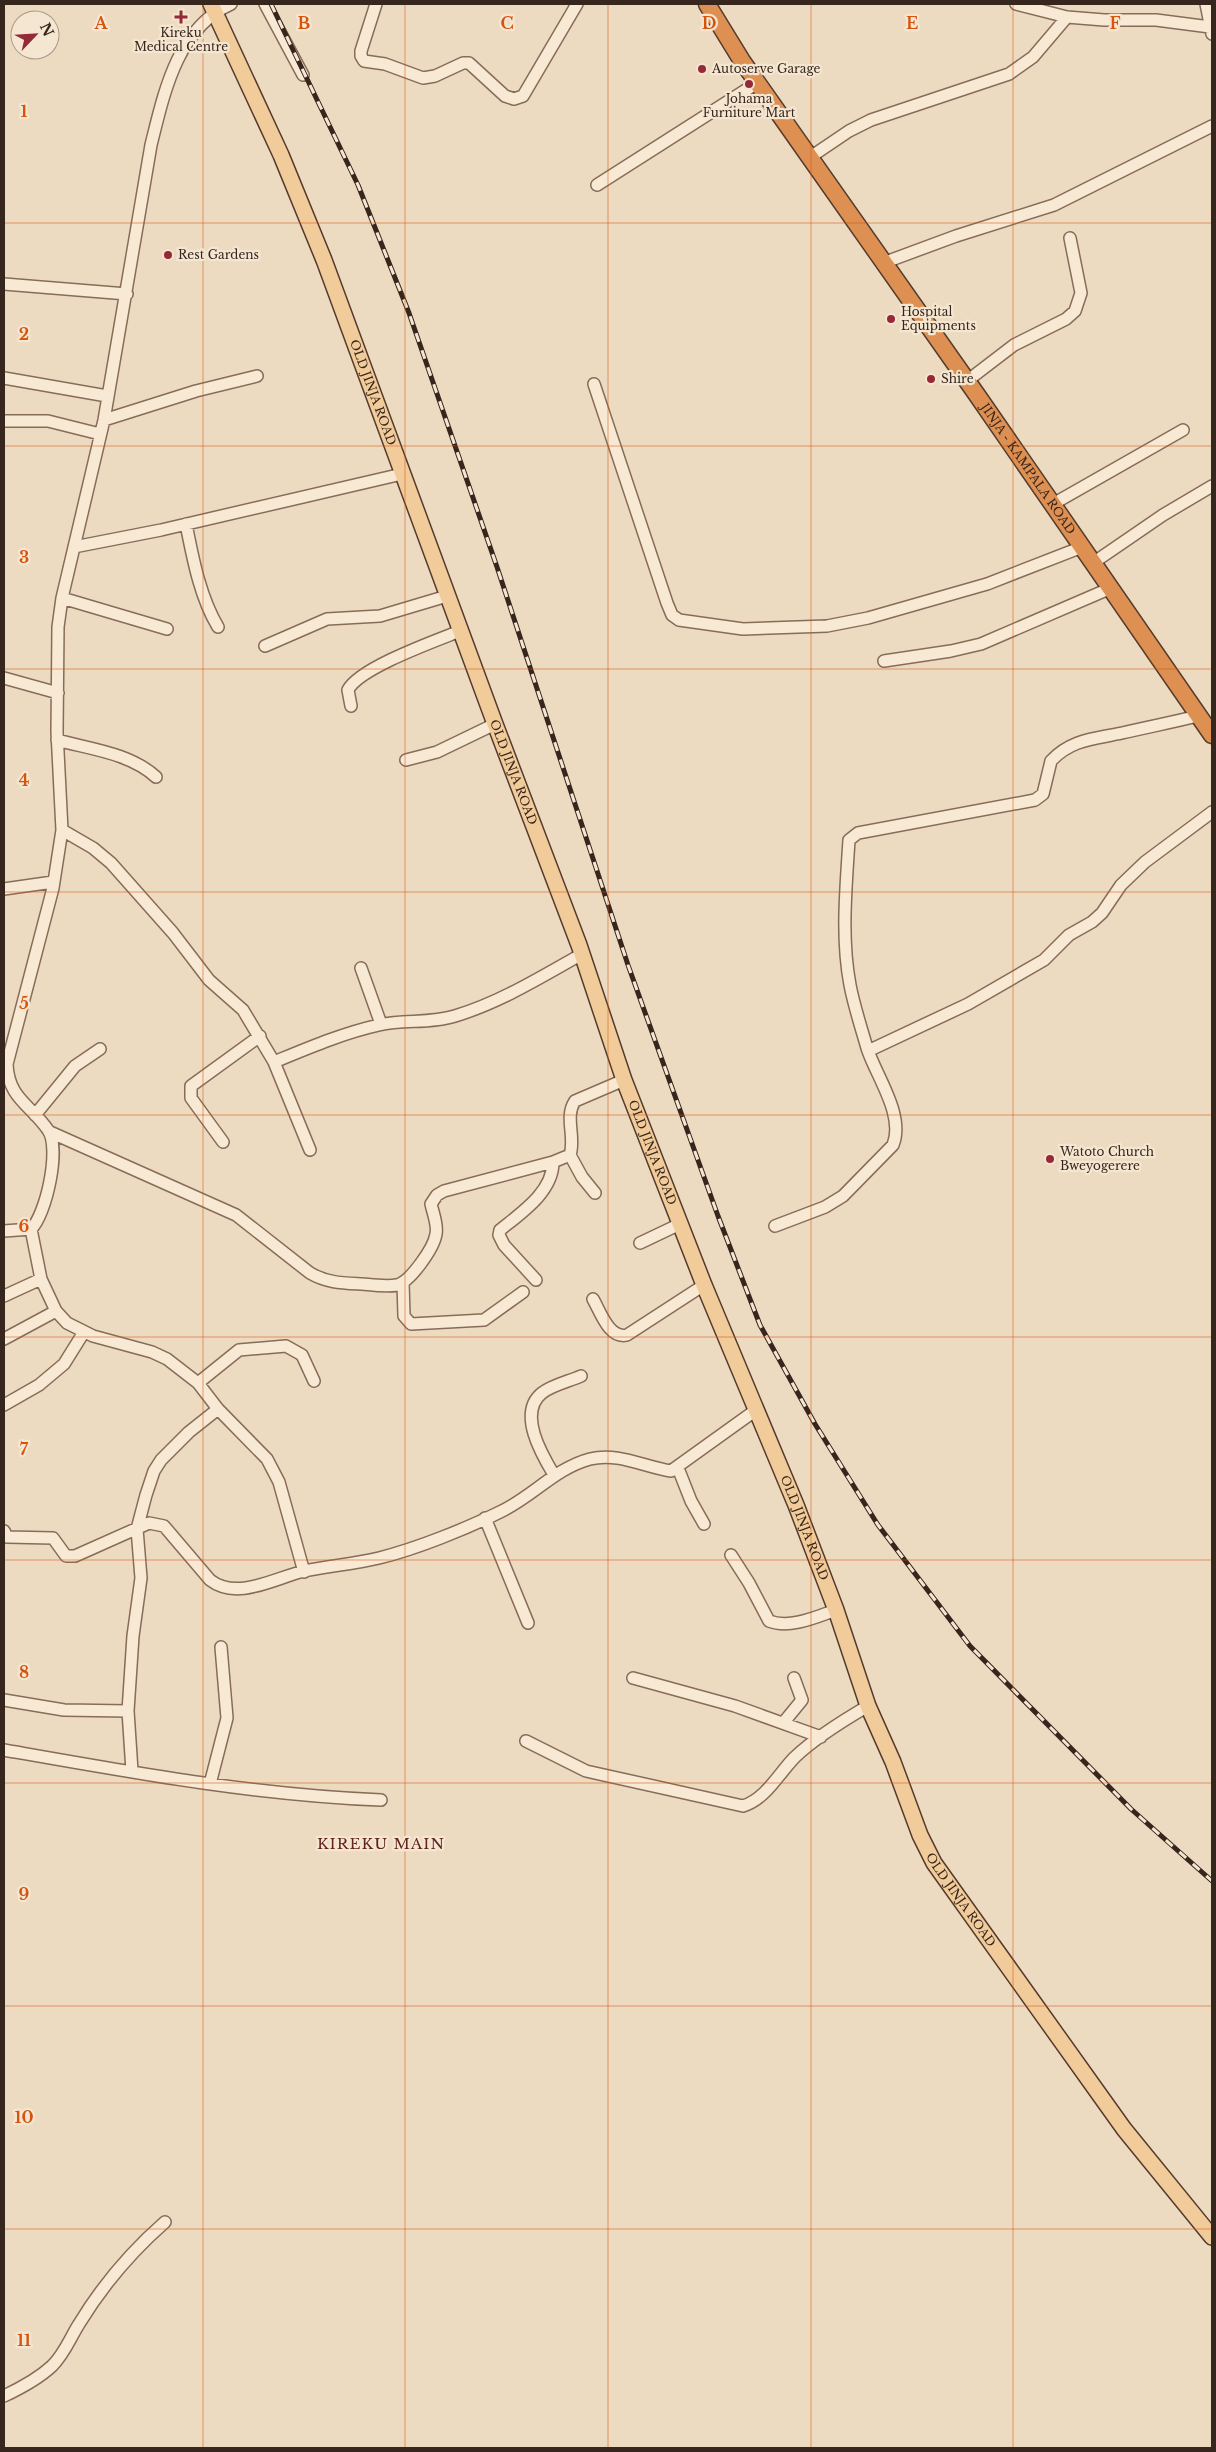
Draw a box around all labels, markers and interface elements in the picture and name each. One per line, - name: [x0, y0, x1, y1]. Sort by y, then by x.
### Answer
- north arrow: [10, 10, 60, 60]
- marker: Kireku Medical Centre: [174, 10, 188, 24]
- text: A: [94, 13, 109, 33]
- text: B: [298, 13, 311, 33]
- text: C: [500, 13, 514, 33]
- text: D: [702, 13, 716, 33]
- text: E: [906, 13, 918, 33]
- text: F: [1109, 13, 1121, 33]
- text: N: [36, 20, 58, 39]
- place label: Kireku Medical Centre: [134, 25, 228, 54]
- place label: Autoserve Garage: [711, 61, 821, 76]
- marker: Autoserve Garage: [696, 63, 708, 75]
- marker: Johama Furniture Mart: [743, 78, 755, 90]
- place label: Johama Furniture Mart: [703, 91, 796, 120]
- text: 1: [21, 101, 28, 121]
- place label: Rest Gardens: [178, 247, 259, 262]
- marker: Rest Gardens: [162, 249, 174, 261]
- place label: Hospital Equipments: [901, 304, 976, 333]
- marker: Hospital Equipments: [885, 313, 897, 325]
- text: 2: [19, 324, 29, 344]
- street label: OLD JINJA ROAD: [347, 337, 400, 447]
- place label: Shire: [941, 371, 974, 386]
- marker: Shire: [925, 373, 937, 385]
- street label: JINJA - KAMPALA ROAD: [977, 398, 1079, 537]
- text: 3: [19, 547, 29, 567]
- street label: OLD JINJA ROAD: [487, 717, 541, 827]
- text: 4: [19, 770, 29, 790]
- text: 5: [19, 993, 29, 1013]
- street label: OLD JINJA ROAD: [626, 1098, 680, 1207]
- place label: Watoto Church Bweyogerere: [1059, 1144, 1154, 1173]
- marker: Watoto Church Bweyogerere: [1044, 1153, 1056, 1165]
- text: 6: [19, 1216, 30, 1236]
- text: 7: [20, 1439, 29, 1459]
- street label: OLD JINJA ROAD: [777, 1473, 832, 1582]
- text: 8: [19, 1662, 29, 1682]
- district label: KIREKU MAIN: [317, 1834, 445, 1853]
- street label: OLD JINJA ROAD: [923, 1850, 999, 1949]
- text: 9: [19, 1884, 30, 1904]
- text: 10: [14, 2107, 34, 2127]
- text: 11: [17, 2330, 31, 2350]

